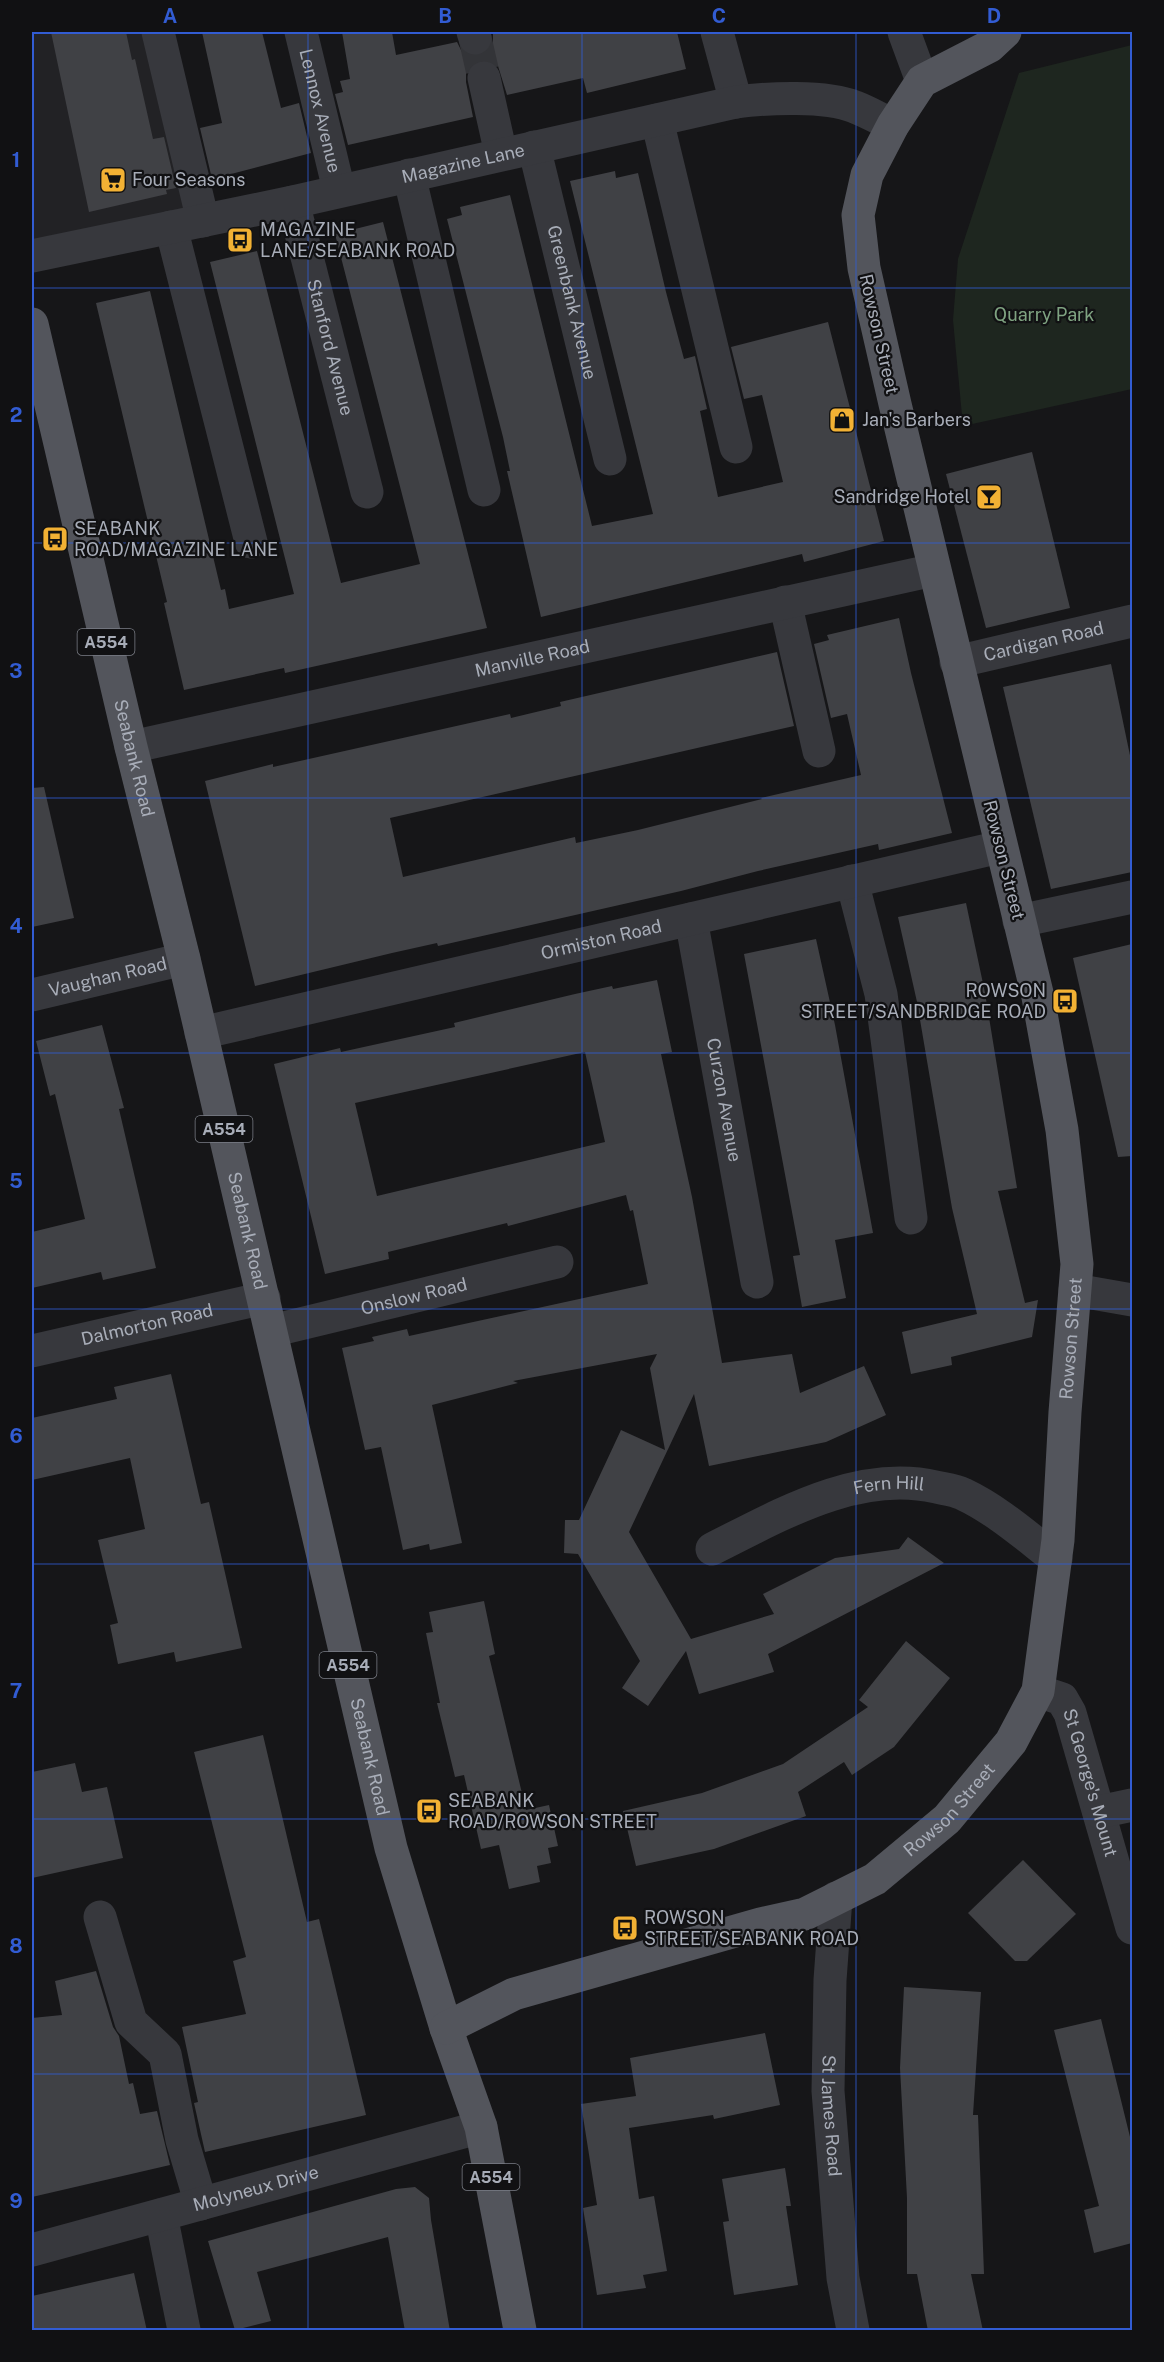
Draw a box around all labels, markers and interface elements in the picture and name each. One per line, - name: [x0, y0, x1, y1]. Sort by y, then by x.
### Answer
- text: A: [163, 4, 177, 28]
- text: B: [438, 4, 452, 28]
- text: C: [712, 4, 726, 28]
- text: D: [987, 4, 1001, 28]
- street label: Lennox Avenue: [295, 46, 345, 175]
- street label: Magazine Lane: [400, 139, 527, 187]
- text: 1: [12, 148, 20, 172]
- supermarket icon: Four Seasons: [98, 165, 128, 195]
- place label: Four Seasons: [132, 169, 245, 190]
- place label: MAGAZINE LANE/SEABANK ROAD: [260, 219, 455, 261]
- street label: Greenbank Avenue: [543, 223, 601, 382]
- bus stop icon: MAGAZINE LANE/SEABANK ROAD: [225, 225, 255, 255]
- street label: Rowson Street: [855, 272, 903, 396]
- street label: Stanford Avenue: [303, 277, 358, 418]
- park label: Quarry Park: [994, 304, 1094, 325]
- text: 2: [10, 403, 22, 427]
- shop icon: Jan's Barbers: [827, 405, 857, 435]
- place label: Jan's Barbers: [862, 409, 971, 430]
- bar icon: Sandridge Hotel: [974, 482, 1004, 512]
- place label: Sandridge Hotel: [833, 486, 970, 507]
- place label: SEABANK ROAD/MAGAZINE LANE: [74, 518, 278, 560]
- bus stop icon: SEABANK ROAD/MAGAZINE LANE: [40, 524, 70, 554]
- street label: Cardigan Road: [981, 617, 1106, 665]
- road number: A554: [78, 629, 134, 655]
- street label: Manville Road: [473, 635, 592, 681]
- text: 3: [9, 659, 23, 683]
- street label: Seabank Road: [110, 697, 159, 819]
- street label: Rowson Street: [979, 798, 1029, 922]
- text: 4: [9, 914, 23, 938]
- street label: Ormiston Road: [539, 915, 664, 964]
- street label: Vaughan Road: [47, 952, 169, 1001]
- place label: ROWSON STREET/SANDBRIDGE ROAD: [800, 980, 1046, 1022]
- bus stop icon: ROWSON STREET/SANDBRIDGE ROAD: [1050, 986, 1080, 1016]
- street label: Curzon Avenue: [703, 1036, 746, 1164]
- road number: A554: [196, 1116, 252, 1142]
- text: 5: [9, 1169, 23, 1193]
- street label: Seabank Road: [224, 1170, 272, 1292]
- street label: Onslow Road: [359, 1273, 469, 1319]
- street label: Rowson Street: [1055, 1277, 1086, 1400]
- street label: Dalmorton Road: [79, 1299, 215, 1349]
- text: 6: [9, 1424, 23, 1448]
- street label: Fern Hill: [851, 1472, 926, 1498]
- road number: A554: [320, 1652, 376, 1678]
- text: 7: [10, 1679, 22, 1703]
- street label: Seabank Road: [346, 1696, 394, 1818]
- street label: St George's Mount: [1059, 1706, 1122, 1859]
- street label: Rowson Street: [899, 1759, 999, 1861]
- place label: SEABANK ROAD/ROWSON STREET: [448, 1790, 657, 1832]
- bus stop icon: SEABANK ROAD/ROWSON STREET: [414, 1796, 444, 1826]
- place label: ROWSON STREET/SEABANK ROAD: [644, 1907, 859, 1949]
- bus stop icon: ROWSON STREET/SEABANK ROAD: [610, 1913, 640, 1943]
- text: 8: [9, 1934, 23, 1958]
- street label: St James Road: [818, 2055, 846, 2177]
- street label: Molyneux Drive: [190, 2161, 321, 2215]
- road number: A554: [462, 2164, 520, 2190]
- text: 9: [9, 2189, 23, 2213]

